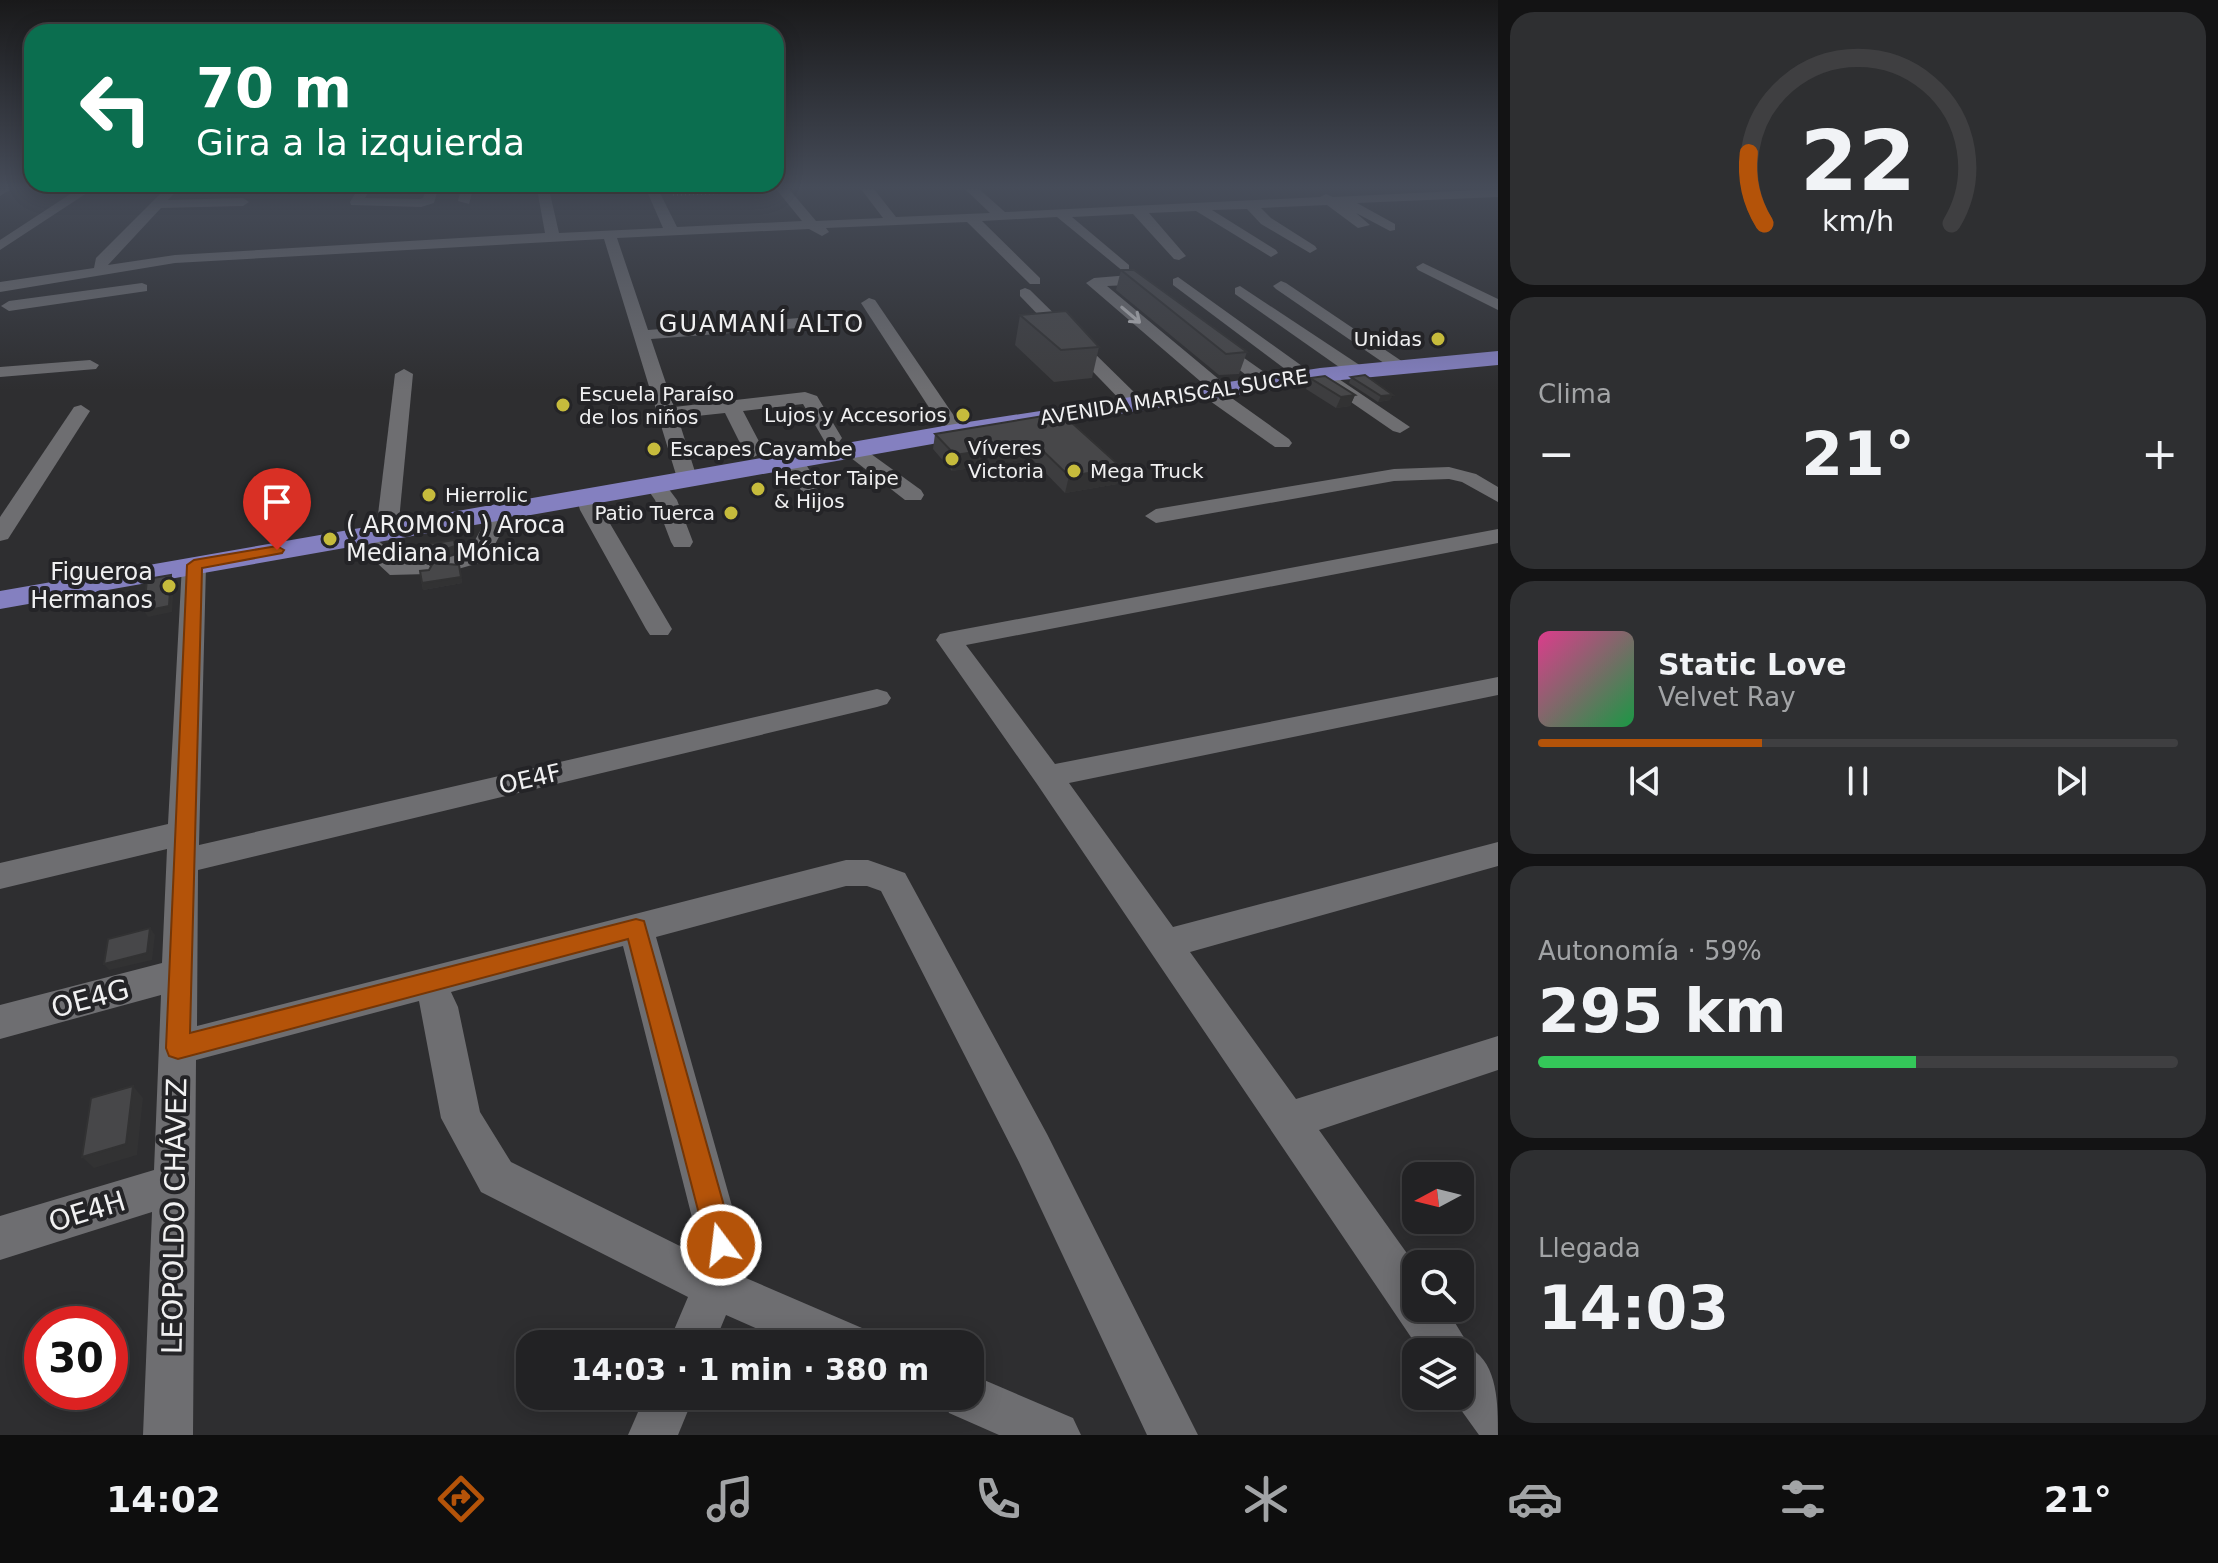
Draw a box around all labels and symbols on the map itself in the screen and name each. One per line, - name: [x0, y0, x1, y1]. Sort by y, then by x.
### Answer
- one-way arrow: [1121, 306, 1141, 324]
- district label: GUAMANÍ ALTO: [659, 309, 865, 338]
- place label: Unidas: [1354, 327, 1422, 351]
- marker: Unidas: [1429, 330, 1447, 348]
- street label: AVENIDA MARISCAL SUCRE: [1038, 364, 1310, 430]
- place label: Escuela Paraíso de los niños: [579, 382, 734, 429]
- marker: Escuela Paraíso de los niños: [554, 396, 572, 414]
- place label: Lujos y Accesorios: [764, 403, 947, 427]
- marker: Lujos y Accesorios: [954, 406, 972, 424]
- place label: Víveres Victoria: [968, 436, 1044, 483]
- place label: Escapes Cayambe: [670, 437, 853, 461]
- marker: Escapes Cayambe: [645, 440, 663, 458]
- marker: Víveres Victoria: [943, 450, 961, 468]
- place label: Mega Truck: [1090, 459, 1204, 483]
- marker: Mega Truck: [1065, 462, 1083, 480]
- place label: Hector Taipe & Hijos: [774, 466, 899, 513]
- pin: [243, 468, 311, 550]
- marker: Hector Taipe & Hijos: [749, 480, 767, 498]
- place label: Hierrolic: [445, 483, 528, 507]
- marker: Hierrolic: [420, 486, 438, 504]
- place label: Patio Tuerca: [594, 501, 715, 525]
- marker: Patio Tuerca: [722, 504, 740, 522]
- place label: ( AROMON ) Aroca Mediana Mónica: [346, 511, 566, 567]
- marker: ( AROMON ) Aroca Mediana Mónica: [321, 530, 339, 548]
- place label: Figueroa Hermanos: [30, 558, 153, 614]
- marker: Figueroa Hermanos: [160, 577, 178, 595]
- street label: OE4F: [496, 758, 564, 800]
- street label: OE4G: [48, 972, 133, 1025]
- street label: LEOPOLDO CHÁVEZ: [155, 1078, 193, 1354]
- north arrow: [1402, 1162, 1474, 1234]
- street label: OE4H: [45, 1184, 130, 1239]
- position arrow: [679, 1203, 763, 1287]
- speed limit sign: 30: [24, 1306, 128, 1410]

